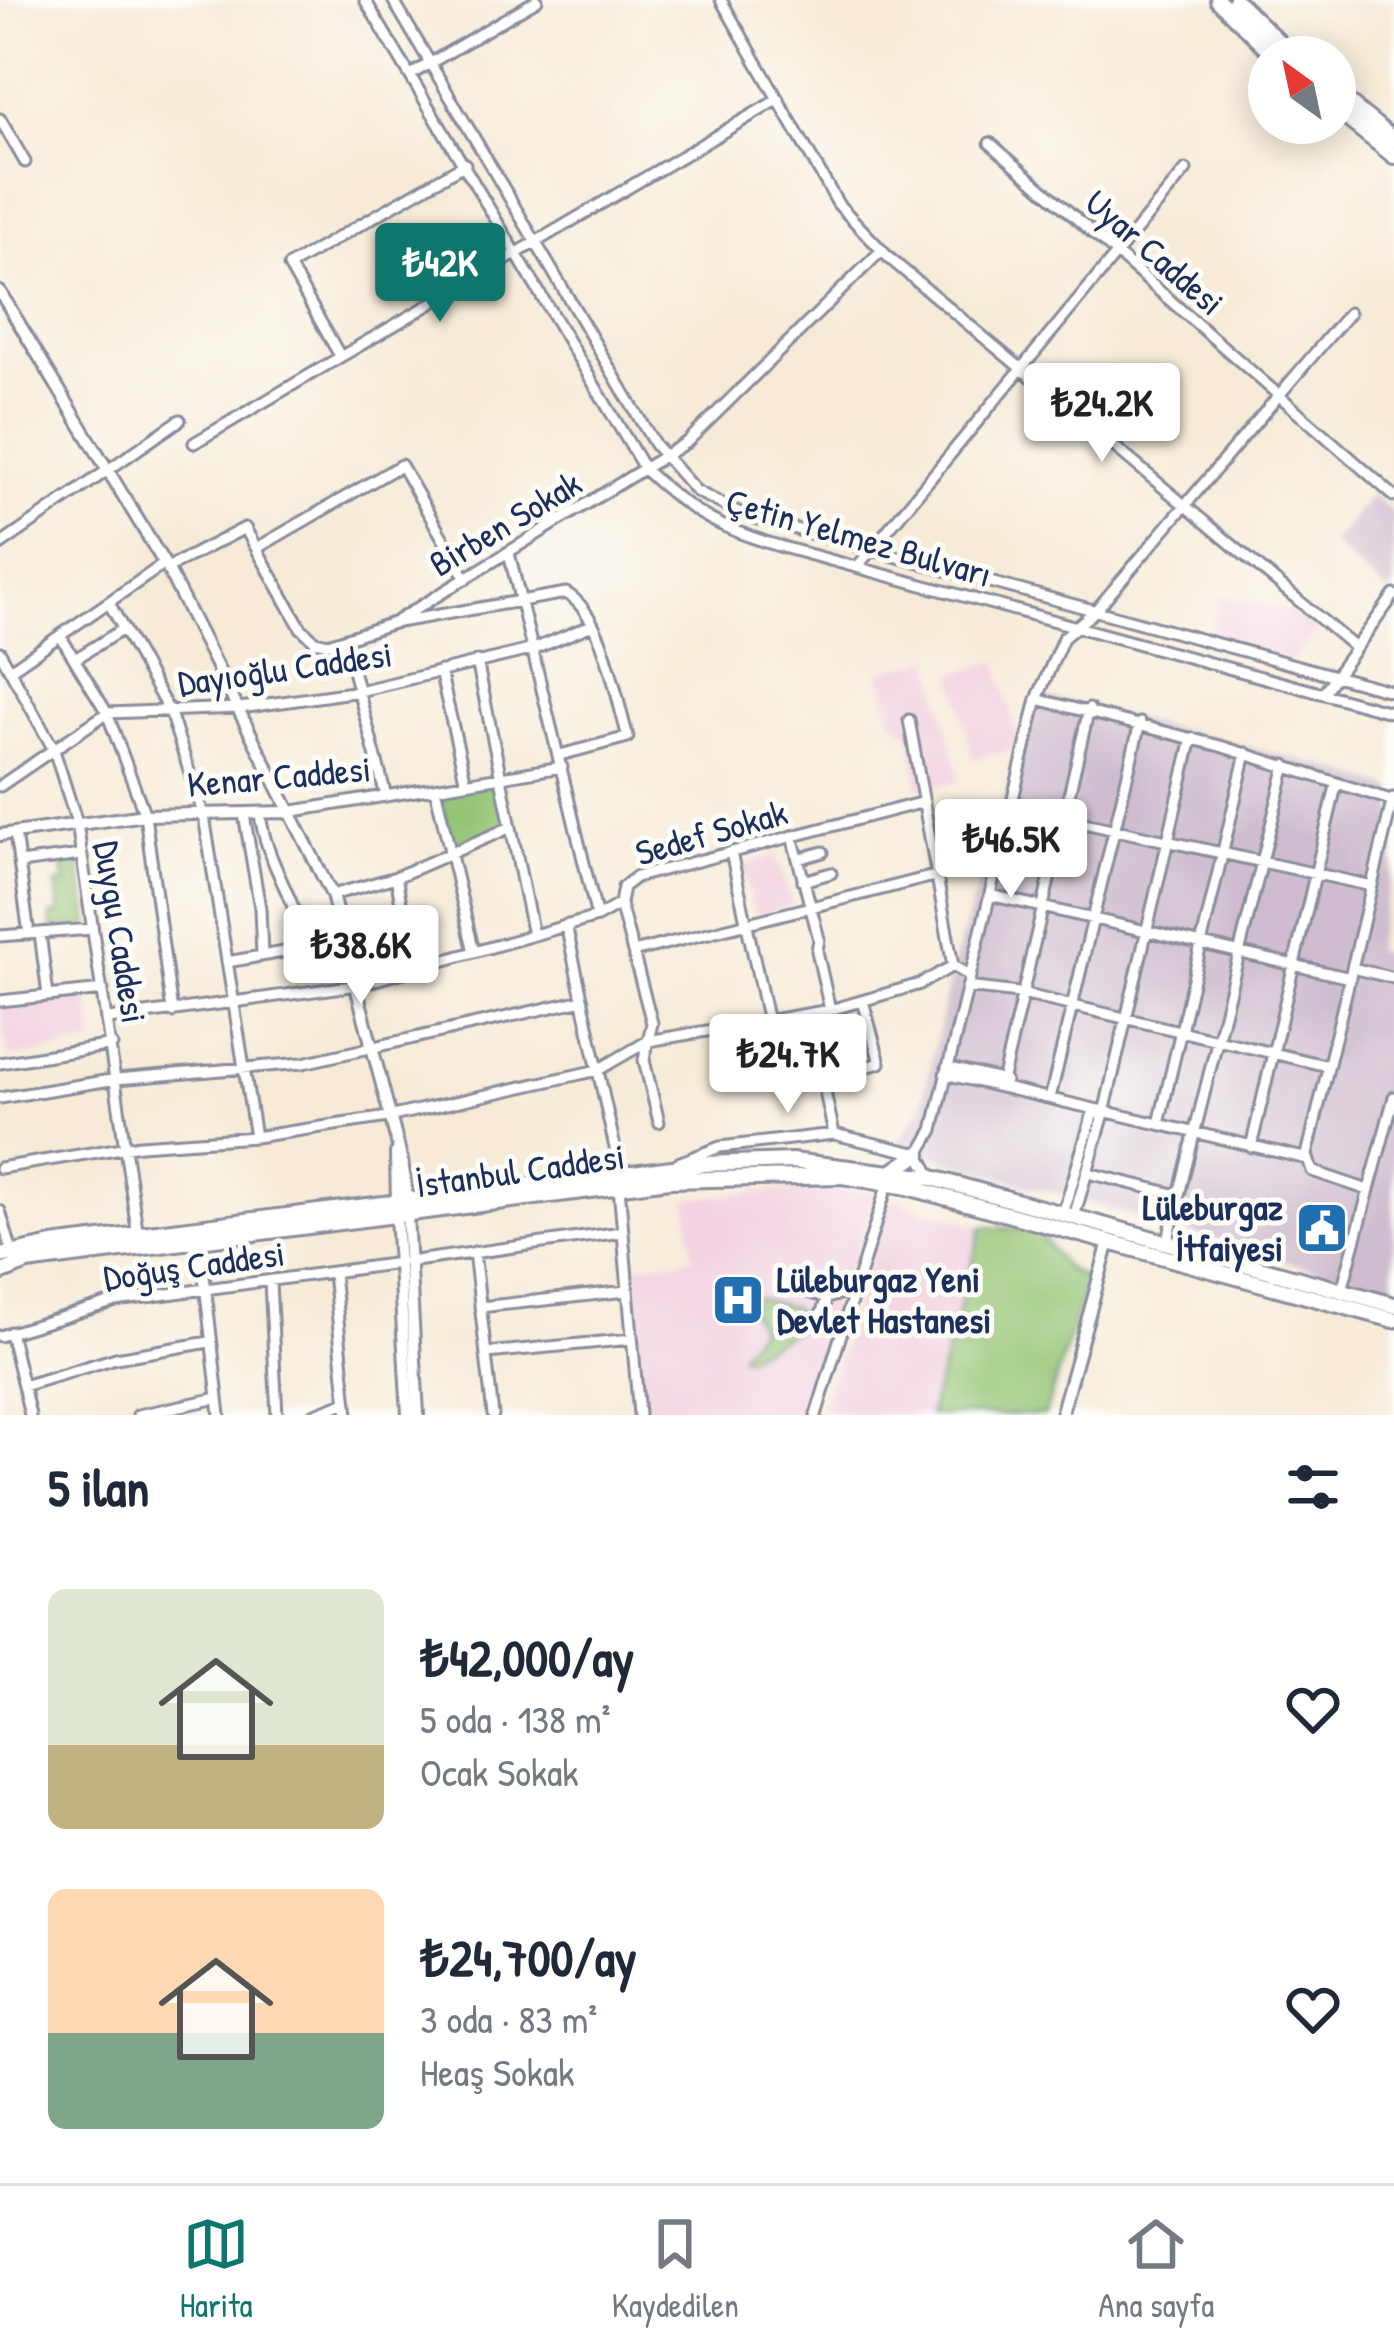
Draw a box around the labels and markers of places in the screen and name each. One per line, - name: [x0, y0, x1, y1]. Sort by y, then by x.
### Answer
- pin: ₺42K: [369, 223, 511, 325]
- pin: ₺24.2K: [1004, 363, 1200, 465]
- pin: ₺46.5K: [913, 799, 1109, 901]
- pin: ₺38.6K: [263, 905, 459, 1007]
- pin: ₺24.7K: [690, 1014, 886, 1116]
- place label: Lüleburgaz İtfaiyesi: [1143, 1182, 1284, 1273]
- public building icon: Lüleburgaz İtfaiyesi: [1294, 1200, 1350, 1256]
- place label: Lüleburgaz Yeni Devlet Hastanesi: [777, 1254, 991, 1344]
- hospital icon: Lüleburgaz Yeni Devlet Hastanesi: [710, 1272, 766, 1328]

